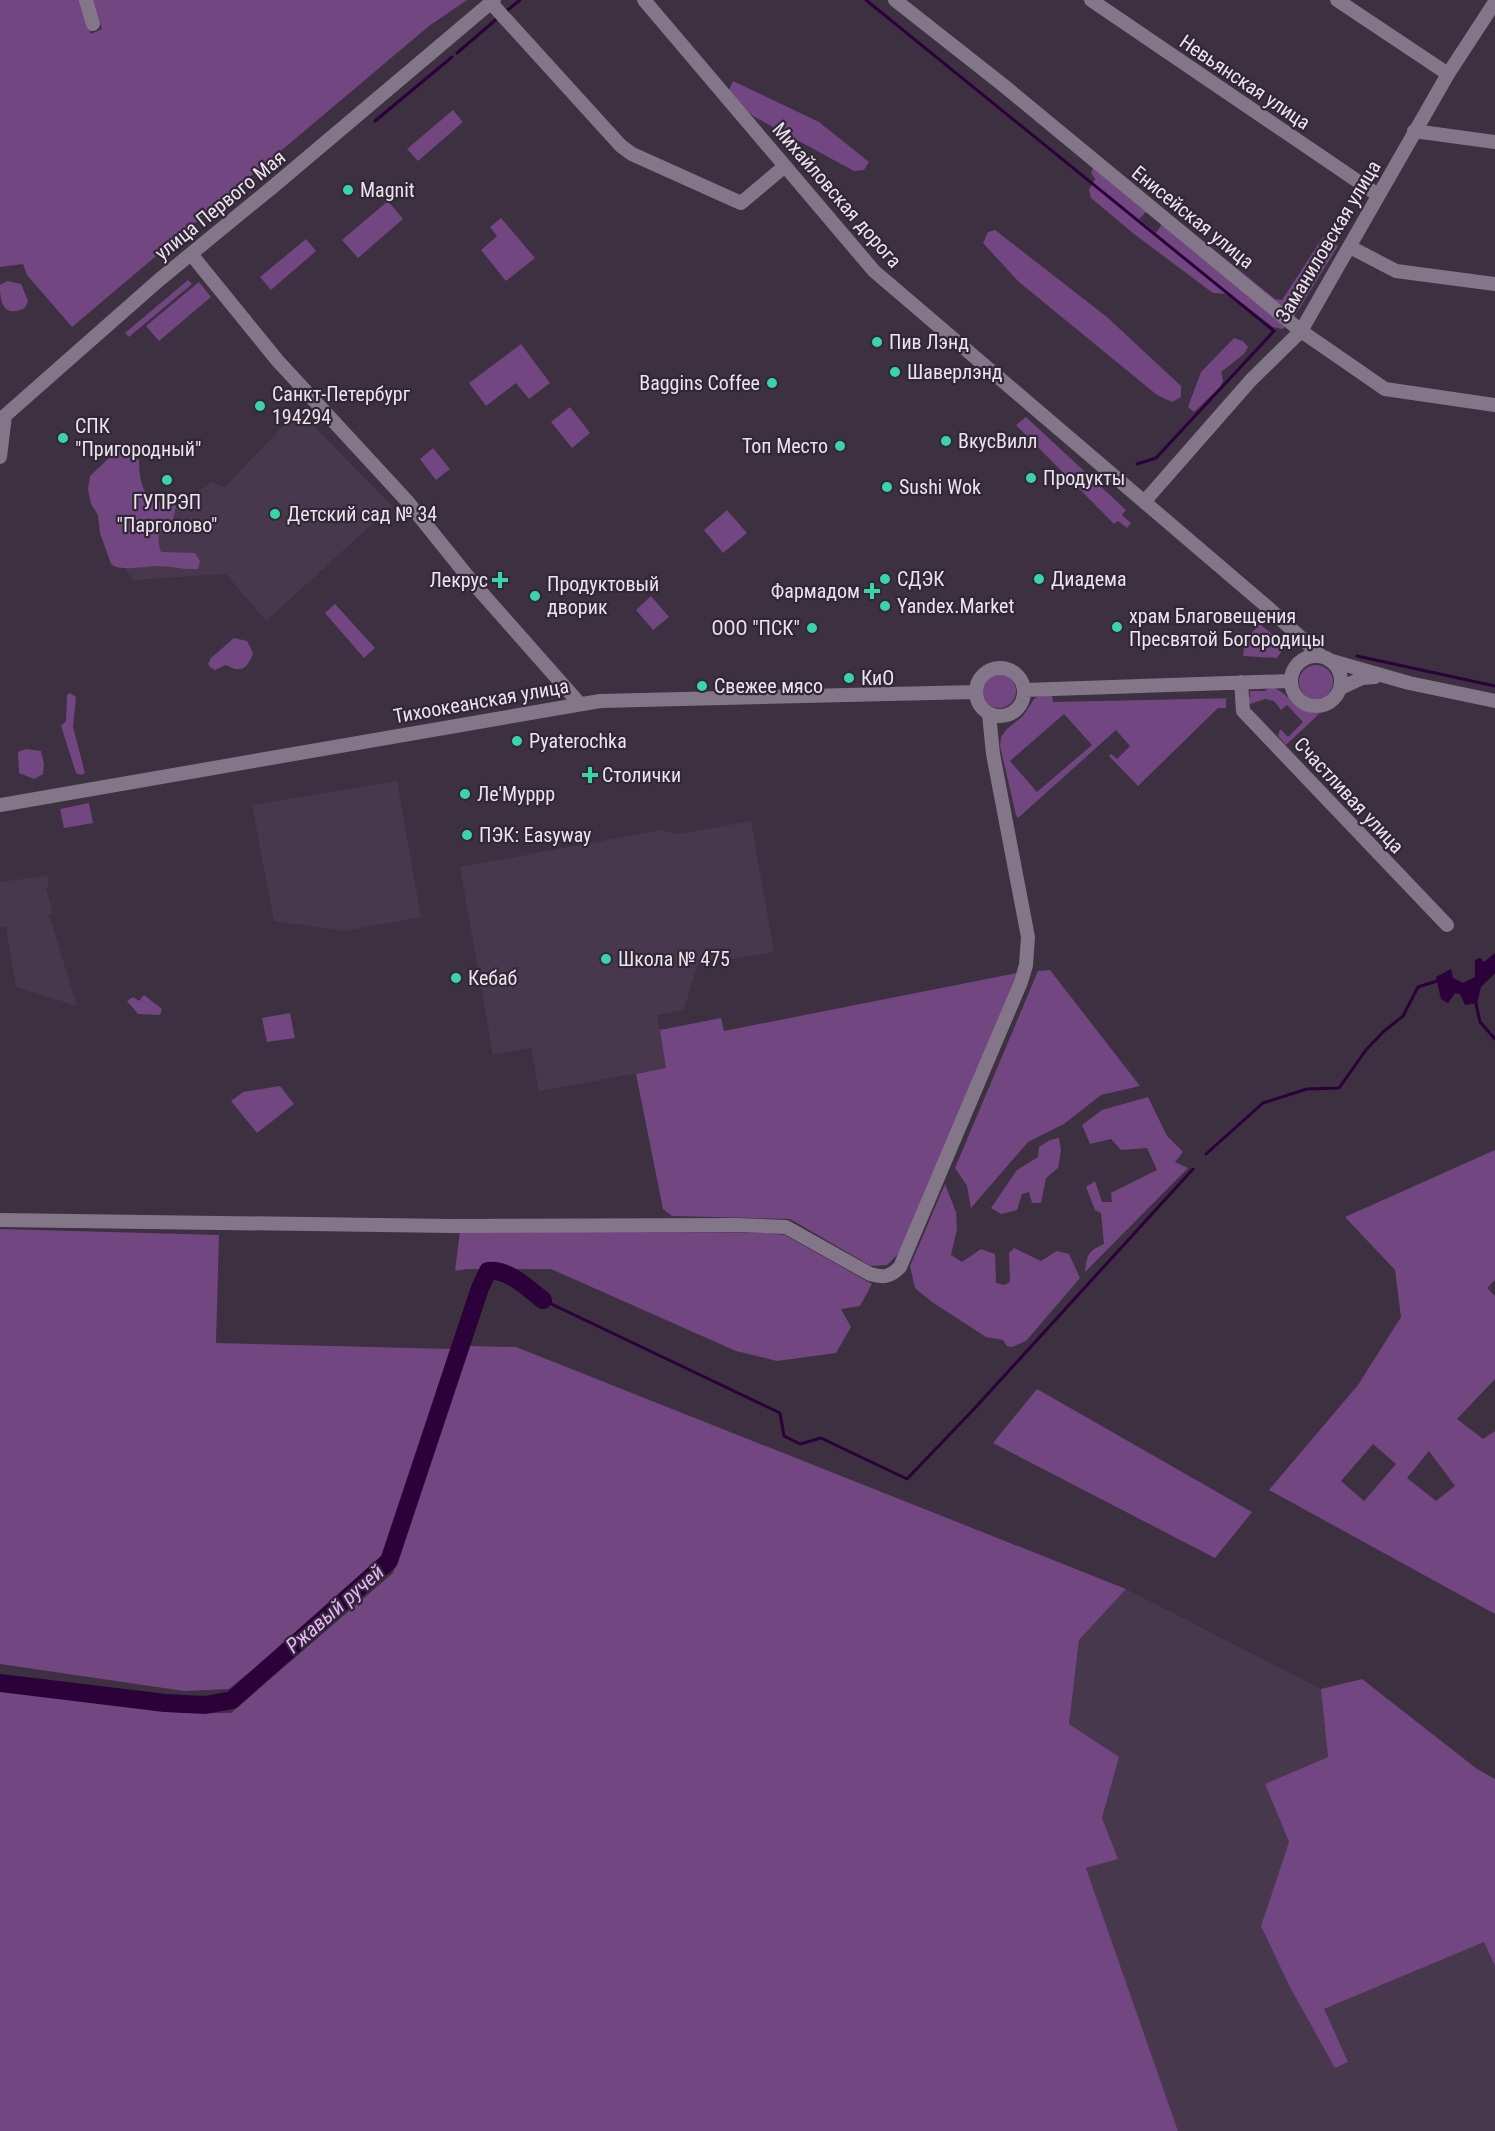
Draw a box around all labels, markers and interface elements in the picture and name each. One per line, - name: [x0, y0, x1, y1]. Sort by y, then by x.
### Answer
- street label: Невьянская улица: [1175, 29, 1315, 135]
- street label: Михайловская дорога: [767, 118, 907, 272]
- street label: улица Первого Мая: [150, 145, 290, 265]
- street label: Заманиловская улица: [1270, 156, 1386, 326]
- street label: Енисейская улица: [1127, 160, 1259, 274]
- place label: Magnit: [360, 178, 415, 202]
- marker: Magnit: [341, 183, 355, 197]
- place label: Пив Лэнд: [889, 330, 969, 354]
- marker: Пив Лэнд: [870, 335, 884, 349]
- place label: Шаверлэнд: [907, 360, 1003, 384]
- marker: Шаверлэнд: [888, 365, 902, 379]
- place label: Baggins Coffee: [639, 371, 760, 395]
- marker: Baggins Coffee: [765, 376, 779, 390]
- place label: Санкт-Петербург 194294: [272, 382, 411, 429]
- marker: Санкт-Петербург 194294: [253, 399, 267, 413]
- place label: СПК "Пригородный": [75, 414, 201, 461]
- place label: ВкусВилл: [958, 429, 1037, 453]
- marker: СПК "Пригородный": [56, 431, 70, 445]
- place label: Топ Место: [742, 434, 828, 458]
- marker: ВкусВилл: [939, 434, 953, 448]
- marker: Топ Место: [833, 439, 847, 453]
- place label: Продукты: [1043, 466, 1125, 490]
- marker: Продукты: [1024, 471, 1038, 485]
- marker: ГУПРЭП "Парголово": [160, 473, 174, 487]
- place label: Sushi Wok: [899, 475, 981, 499]
- marker: Sushi Wok: [880, 480, 894, 494]
- place label: ГУПРЭП "Парголово": [117, 490, 217, 537]
- place label: Детский сад № 34: [287, 502, 437, 526]
- marker: Детский сад № 34: [268, 507, 282, 521]
- place label: СДЭК: [897, 567, 945, 591]
- place label: Диадема: [1051, 567, 1127, 591]
- place label: Лекрус: [430, 568, 488, 592]
- place label: Продуктовый дворик: [547, 572, 659, 619]
- marker: СДЭК: [878, 572, 892, 586]
- marker: Диадема: [1032, 572, 1046, 586]
- marker: Лекрус: [493, 573, 507, 587]
- place label: Фармадом: [771, 579, 860, 603]
- marker: Фармадом: [865, 584, 879, 598]
- marker: Продуктовый дворик: [528, 589, 542, 603]
- place label: Yandex.Market: [897, 594, 1014, 618]
- marker: Yandex.Market: [878, 599, 892, 613]
- place label: храм Благовещения Пресвятой Богородицы: [1129, 604, 1325, 651]
- place label: ООО "ПСК": [712, 616, 800, 640]
- marker: храм Благовещения Пресвятой Богородицы: [1110, 620, 1124, 634]
- marker: ООО "ПСК": [805, 621, 819, 635]
- place label: КиО: [861, 666, 894, 690]
- marker: КиО: [842, 671, 856, 685]
- street label: Тихоокеанская улица: [391, 674, 571, 728]
- place label: Свежее мясо: [714, 674, 823, 698]
- marker: Свежее мясо: [695, 679, 709, 693]
- place label: Pyaterochka: [529, 729, 627, 753]
- street label: Счастливая улица: [1289, 732, 1409, 858]
- marker: Pyaterochka: [510, 734, 524, 748]
- place label: Столички: [602, 763, 681, 787]
- marker: Столички: [583, 768, 597, 782]
- place label: Ле'Муррр: [477, 782, 555, 806]
- marker: Ле'Муррр: [458, 787, 472, 801]
- place label: ПЭК: Easyway: [479, 823, 591, 847]
- marker: ПЭК: Easyway: [460, 828, 474, 842]
- place label: Школа № 475: [618, 947, 730, 971]
- marker: Школа № 475: [599, 952, 613, 966]
- place label: Кебаб: [468, 966, 517, 990]
- marker: Кебаб: [449, 971, 463, 985]
- water label: Ржавый ручей: [281, 1560, 389, 1658]

